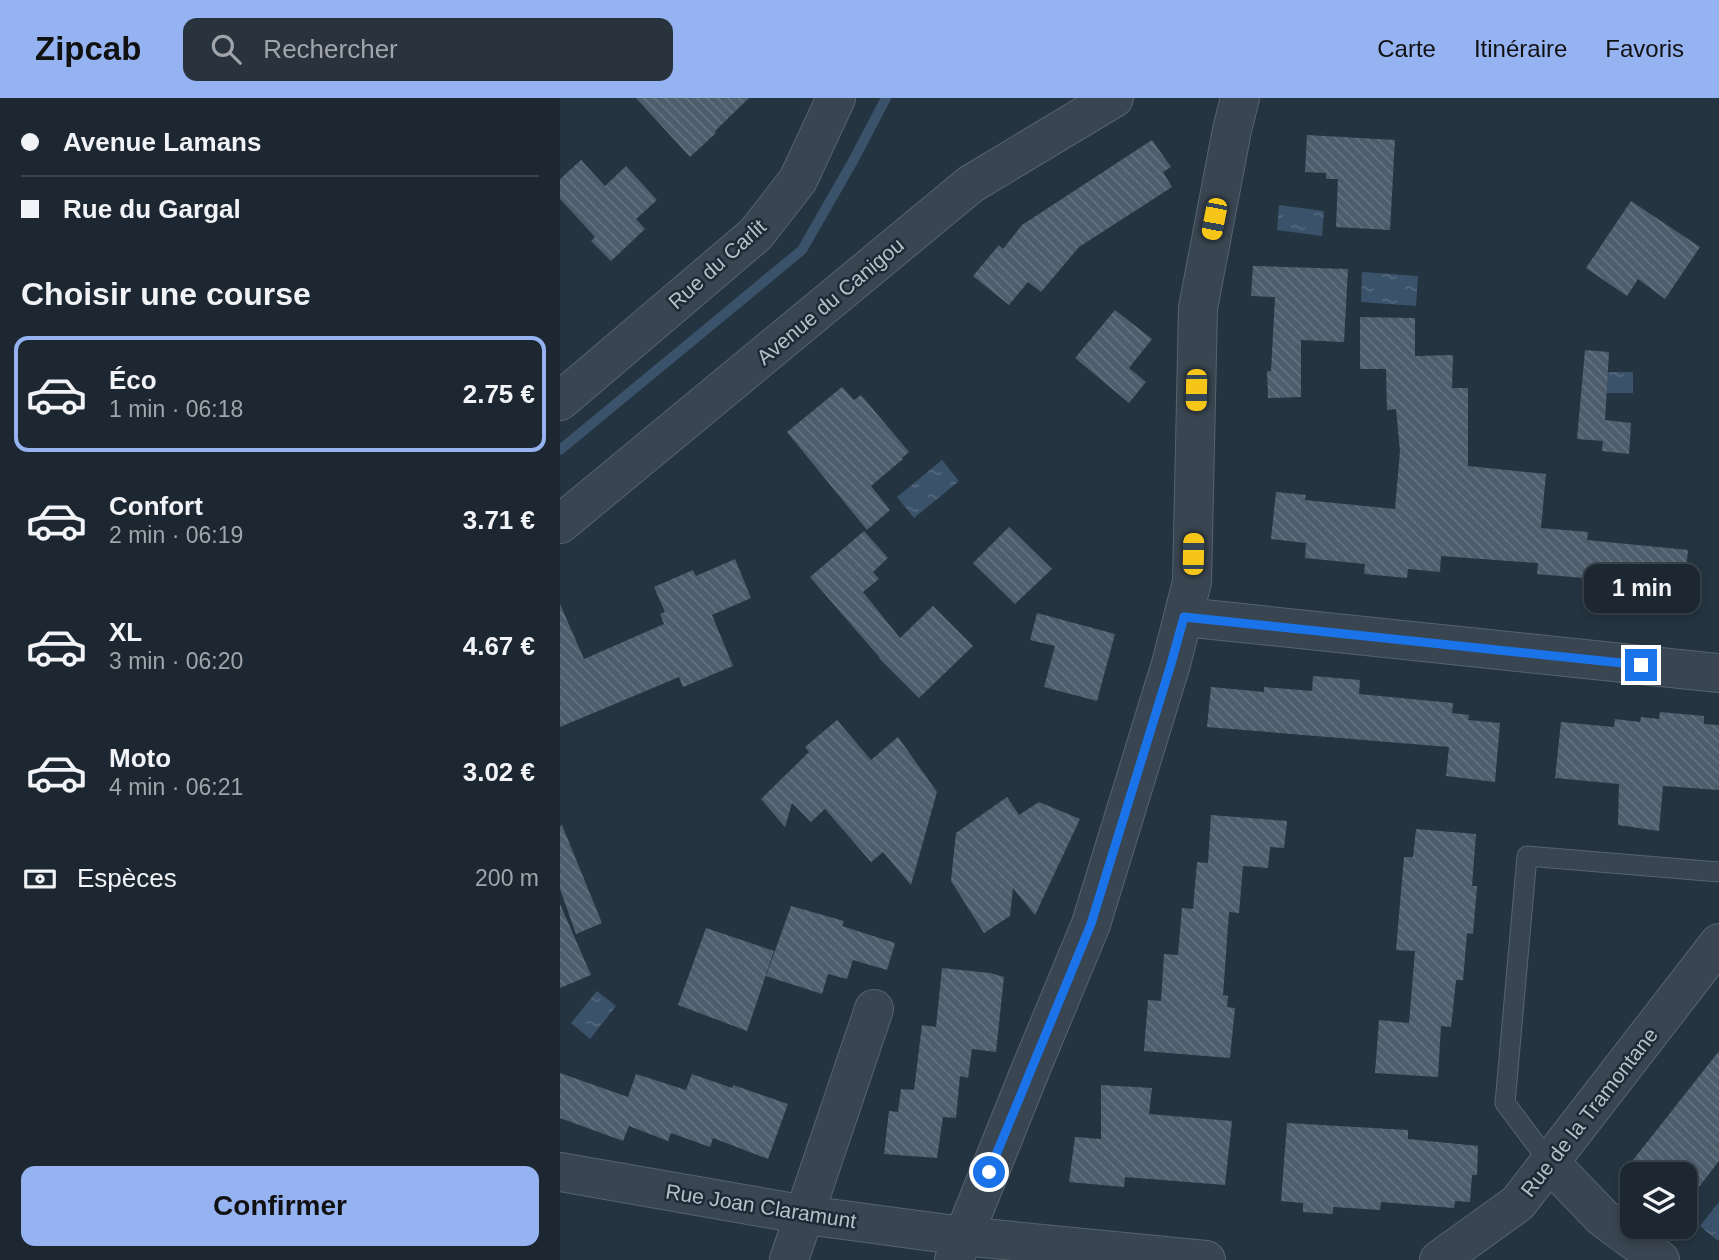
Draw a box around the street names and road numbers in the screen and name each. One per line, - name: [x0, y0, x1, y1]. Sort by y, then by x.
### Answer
- street label: Rue du Carlit: [664, 214, 770, 314]
- street label: Avenue du Canigou: [752, 233, 908, 369]
- street label: Rue de la Tramontane: [1516, 1023, 1662, 1201]
- street label: Rue Joan Claramunt: [664, 1180, 858, 1232]

